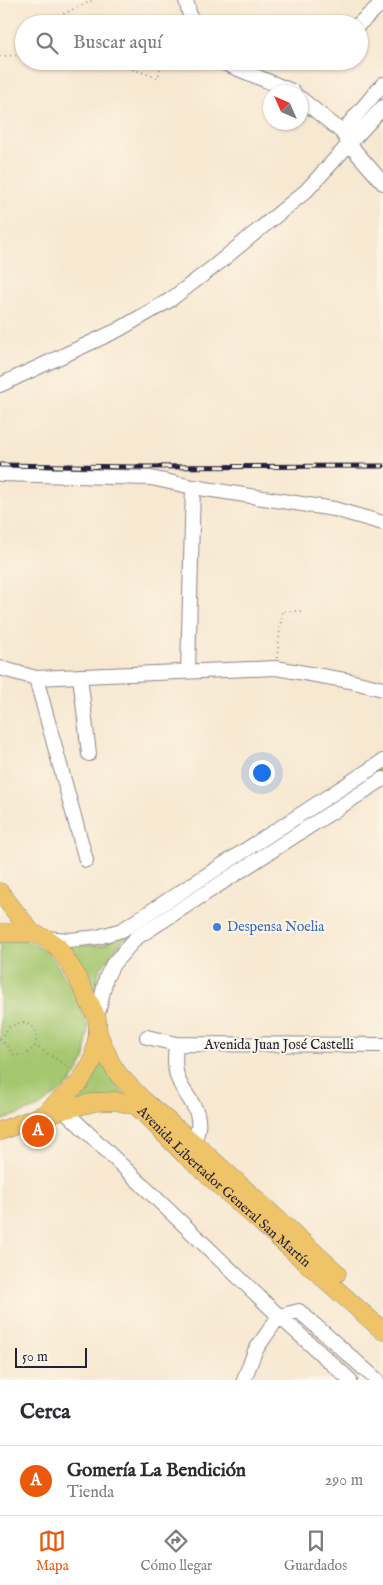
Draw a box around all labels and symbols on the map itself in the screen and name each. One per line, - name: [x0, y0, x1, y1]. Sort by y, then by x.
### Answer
- north arrow: [263, 85, 308, 130]
- your location: [249, 760, 275, 786]
- place label: Despensa Noelia: [227, 918, 325, 936]
- marker: Despensa Noelia: [211, 921, 223, 933]
- street label: Avenida Juan José Castelli: [203, 1036, 354, 1054]
- street label: Avenida Libertador General San Martín: [132, 1102, 315, 1272]
- pin: A: [22, 1112, 54, 1150]
- scale bar: [15, 1345, 88, 1368]

